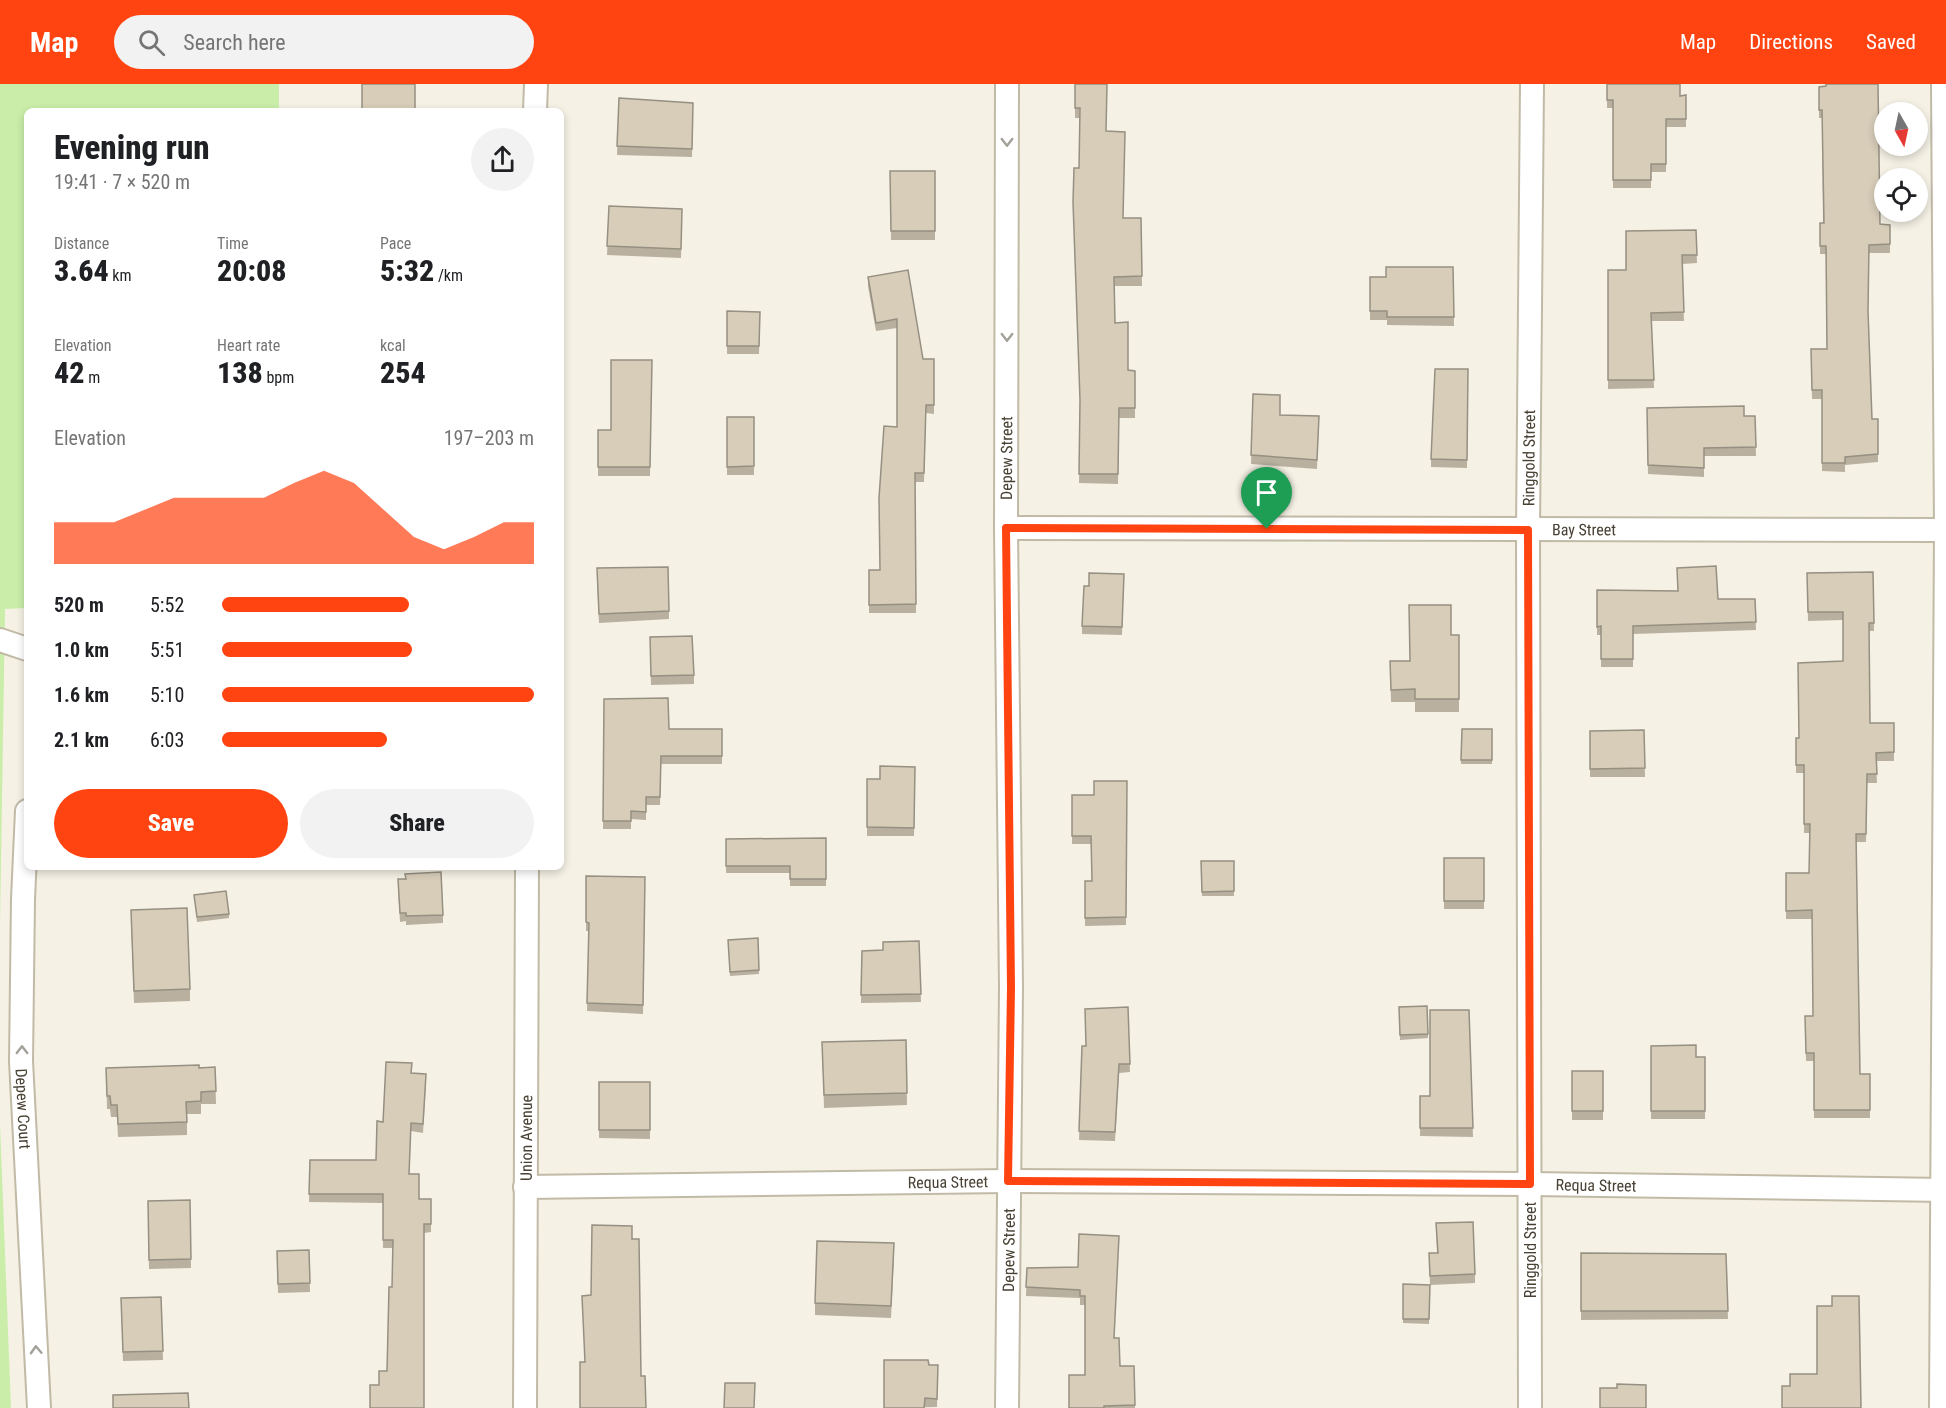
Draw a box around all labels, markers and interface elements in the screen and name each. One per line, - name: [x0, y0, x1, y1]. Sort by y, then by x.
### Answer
- search box: [114, 15, 534, 69]
- text: Map: [30, 26, 78, 59]
- icon: search: [135, 26, 168, 59]
- text: Search here: [183, 30, 286, 55]
- text: Map: [1680, 30, 1716, 54]
- text: Directions: [1749, 30, 1833, 54]
- text: Saved: [1866, 30, 1916, 54]
- north arrow: [1874, 102, 1928, 156]
- map controls: [1874, 102, 1928, 222]
- text: Evening run: [54, 128, 210, 167]
- button: share: [471, 128, 534, 191]
- one-way arrow: [1001, 138, 1013, 147]
- button: locate: [1874, 168, 1928, 222]
- text: 19:41 · 7 × 520 m: [54, 170, 190, 194]
- text: Distance: [54, 234, 109, 253]
- text: Time: [217, 234, 249, 253]
- text: Pace: [380, 234, 411, 253]
- text: 3.64: [54, 253, 109, 288]
- text: 20:08: [217, 253, 286, 288]
- text: 5:32: [380, 253, 434, 288]
- text: km: [109, 266, 132, 285]
- text: /km: [434, 266, 463, 285]
- one-way arrow: [1001, 333, 1013, 342]
- text: Elevation: [54, 336, 112, 355]
- text: Heart rate: [217, 336, 280, 355]
- text: kcal: [380, 336, 406, 355]
- text: 42: [54, 355, 85, 390]
- text: 138: [217, 355, 263, 390]
- text: 254: [380, 355, 426, 390]
- text: m: [85, 368, 100, 387]
- text: bpm: [263, 368, 294, 387]
- street label: Ringgold Street: [1519, 409, 1539, 506]
- street label: Depew Street: [997, 416, 1016, 500]
- text: Elevation: [54, 426, 126, 450]
- text: 197–203 m: [444, 426, 534, 450]
- pin: [1241, 467, 1292, 529]
- icon: arrive: [1250, 476, 1283, 509]
- street label: Bay Street: [1552, 520, 1616, 539]
- text: 520 m: [54, 593, 104, 617]
- text: 5:52: [150, 593, 184, 617]
- text: 1.0 km: [54, 638, 109, 662]
- text: 5:51: [150, 638, 184, 662]
- text: 1.6 km: [54, 683, 109, 707]
- text: 5:10: [150, 683, 184, 707]
- text: 2.1 km: [54, 728, 109, 752]
- text: 6:03: [150, 728, 184, 752]
- button: Save: [54, 789, 288, 858]
- button: Share: [300, 789, 534, 858]
- one-way arrow: [15, 1045, 28, 1054]
- street label: Depew Court: [11, 1068, 35, 1150]
- street label: Union Avenue: [517, 1095, 536, 1181]
- street label: Requa Street: [908, 1172, 989, 1192]
- street label: Requa Street: [1556, 1175, 1637, 1196]
- street label: Ringgold Street: [1521, 1201, 1540, 1298]
- street label: Depew Street: [999, 1208, 1019, 1292]
- one-way arrow: [30, 1345, 43, 1354]

